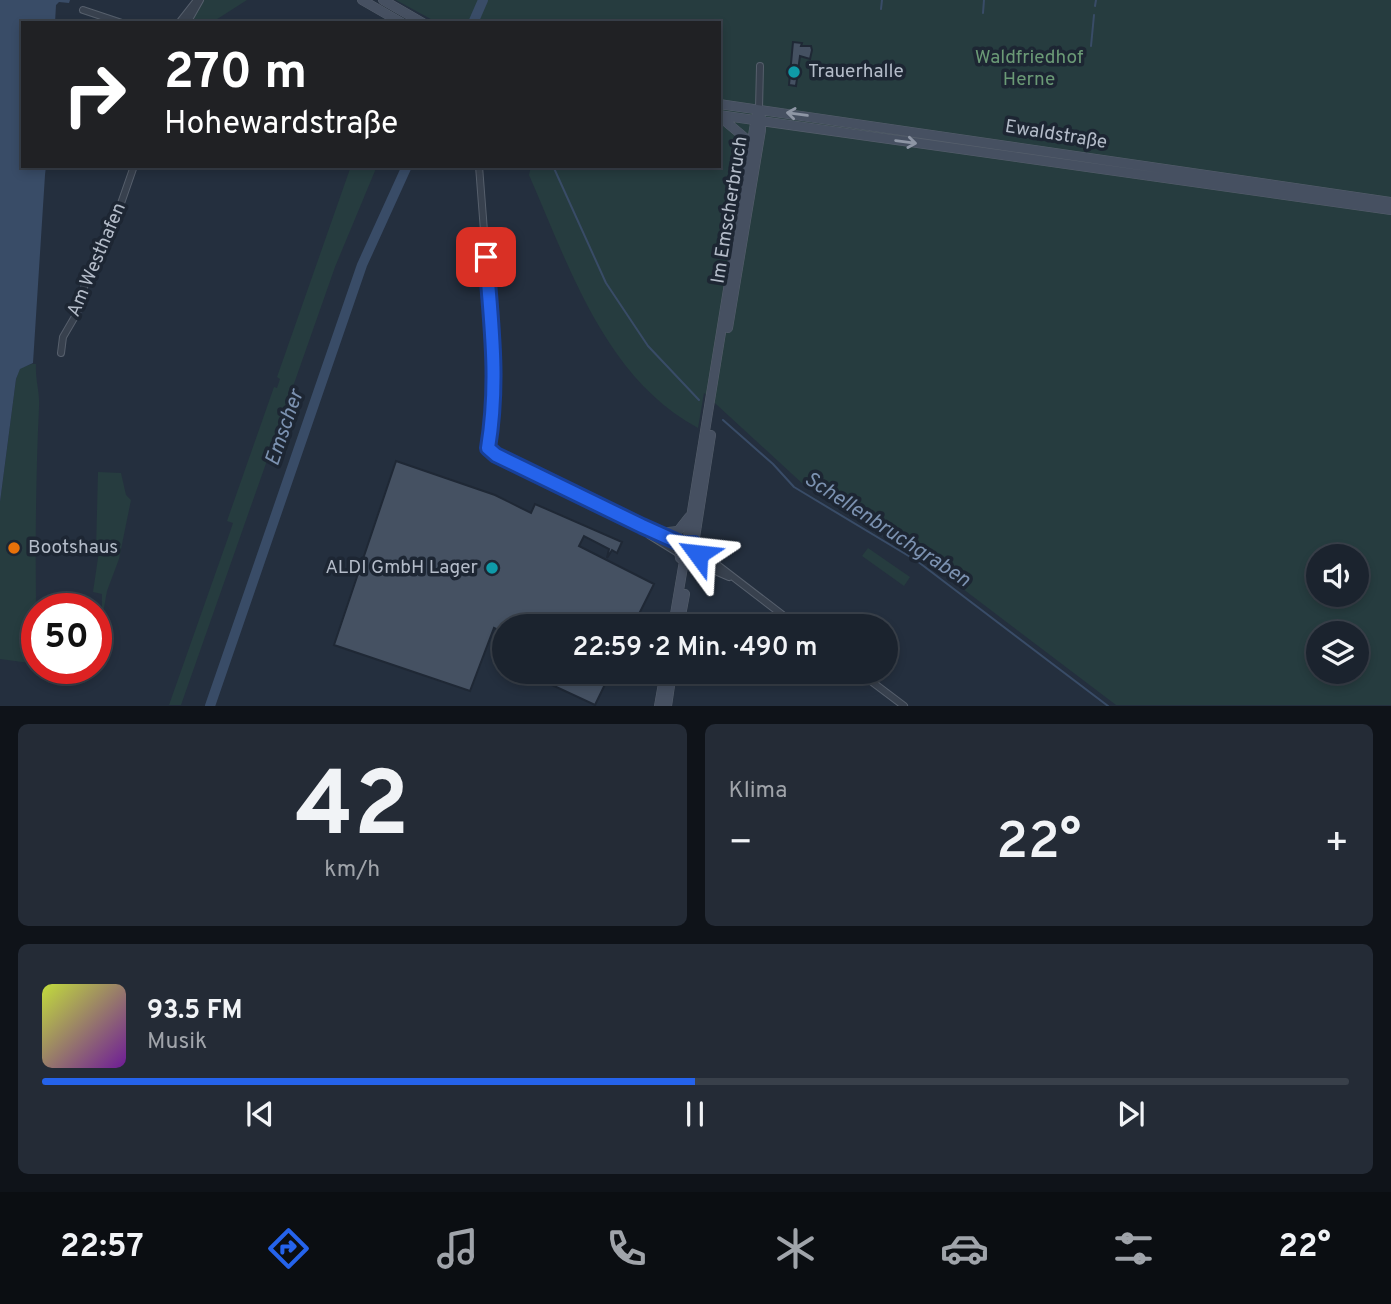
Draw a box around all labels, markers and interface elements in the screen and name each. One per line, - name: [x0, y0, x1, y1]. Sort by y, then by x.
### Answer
- text: 270 m: [164, 44, 307, 106]
- park label: Waldfriedhof Herne: [975, 46, 1084, 92]
- icon: right: [49, 49, 140, 140]
- place label: Trauerhalle: [808, 60, 904, 84]
- marker: Trauerhalle: [786, 64, 802, 80]
- text: Hohewardstraße: [164, 105, 398, 145]
- one-way arrow: [786, 108, 809, 121]
- street label: Ewaldstraße: [1003, 115, 1109, 155]
- street label: Im Emscherbruch: [707, 135, 753, 285]
- one-way arrow: [894, 136, 917, 149]
- street label: Am Westhafen: [62, 199, 132, 321]
- pin: [456, 227, 516, 287]
- icon: arrive: [467, 238, 505, 276]
- water label: Emscher: [259, 385, 311, 470]
- water label: Schellenbruchgraben: [799, 466, 976, 594]
- position arrow: [661, 517, 735, 591]
- place label: Bootshaus: [28, 536, 118, 560]
- marker: Bootshaus: [6, 540, 22, 556]
- map controls: [1306, 544, 1369, 684]
- button: sound: [1306, 544, 1369, 607]
- place label: ALDI GmbH Lager: [325, 556, 479, 580]
- marker: ALDI GmbH Lager: [484, 560, 500, 576]
- speed limit sign: 50: [21, 593, 112, 684]
- button: layers: [1306, 621, 1369, 684]
- text: 22:59 · 2 Min. · 490 m: [572, 632, 818, 665]
- text: 42: [295, 753, 409, 868]
- text: Klima: [729, 777, 787, 806]
- text: 22°: [996, 811, 1081, 877]
- text: −: [729, 820, 753, 869]
- text: +: [1324, 820, 1349, 869]
- text: km/h: [324, 856, 380, 885]
- text: 93.5 FM: [147, 995, 243, 1028]
- text: Musik: [147, 1028, 207, 1057]
- icon: previous: [241, 1095, 279, 1133]
- icon: pause: [676, 1095, 714, 1133]
- icon: next: [1112, 1095, 1150, 1133]
- icon: directions: [264, 1224, 313, 1273]
- icon: music: [433, 1224, 482, 1273]
- icon: phone: [602, 1224, 651, 1273]
- icon: climate: [771, 1224, 820, 1273]
- icon: car: [940, 1224, 989, 1273]
- icon: filters: [1109, 1224, 1158, 1273]
- text: 22:57: [60, 1228, 144, 1268]
- text: 22°: [1278, 1228, 1331, 1268]

